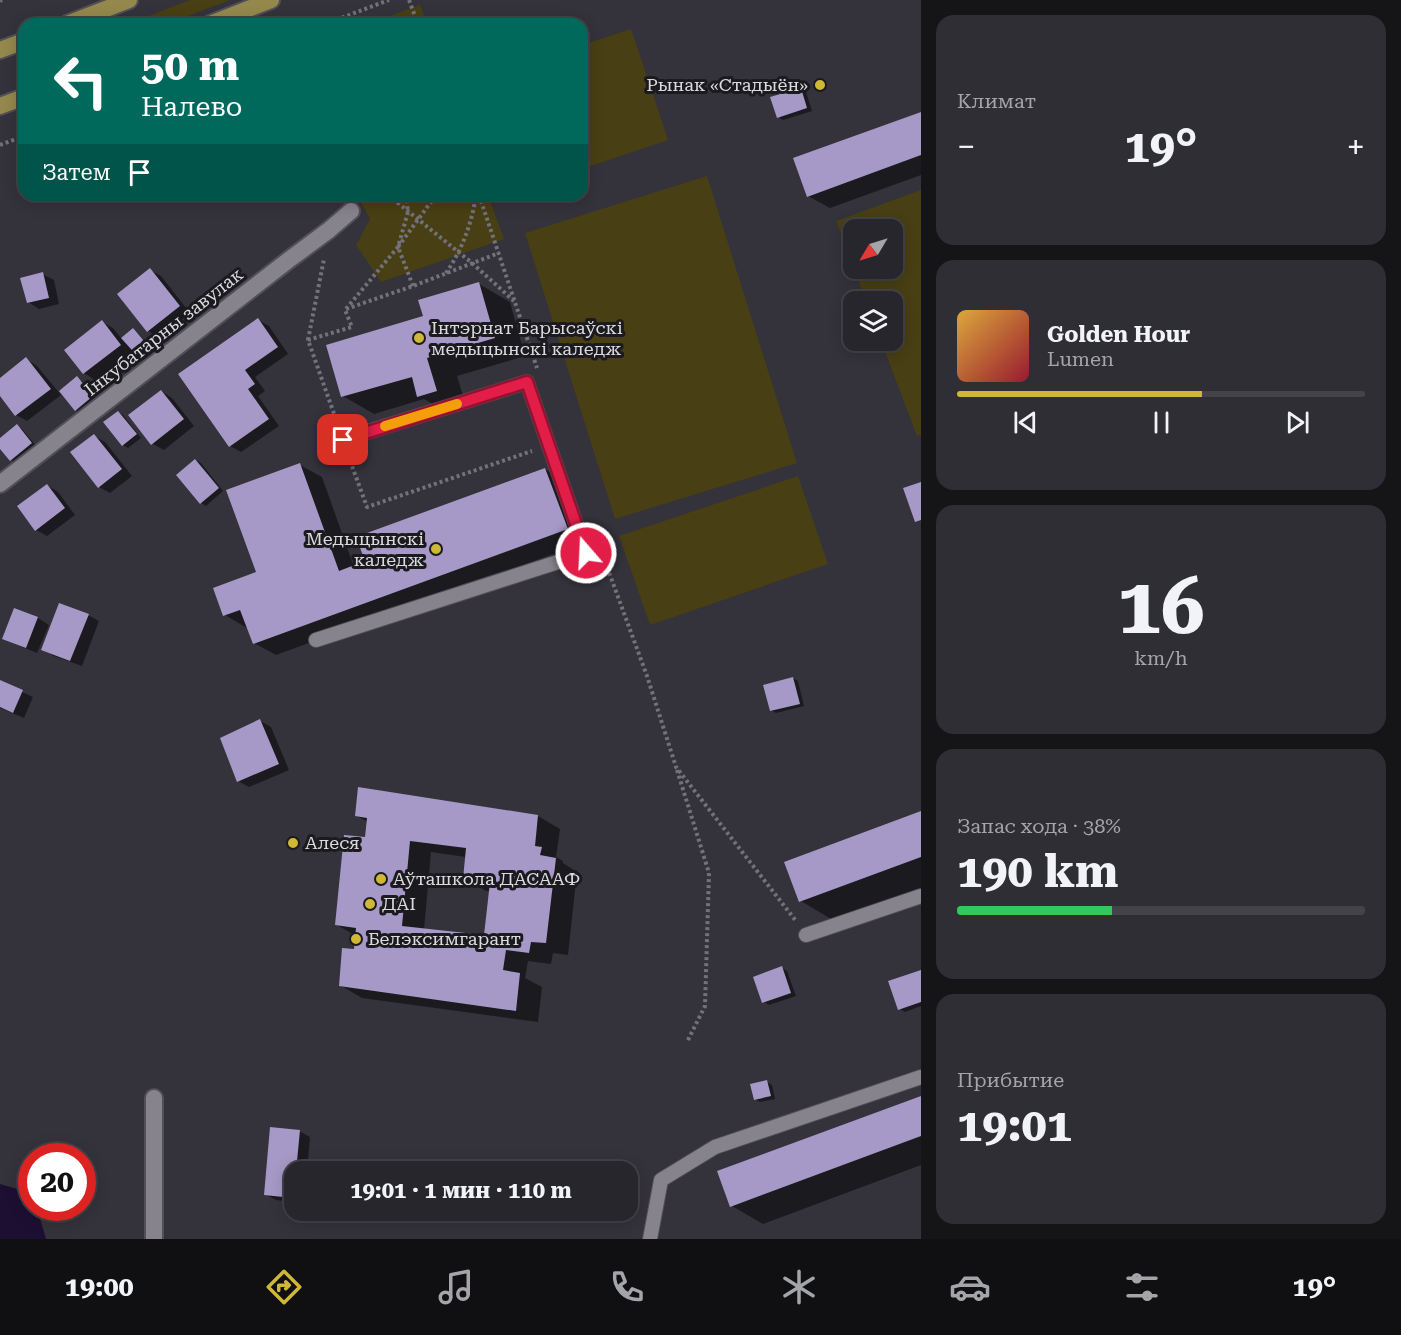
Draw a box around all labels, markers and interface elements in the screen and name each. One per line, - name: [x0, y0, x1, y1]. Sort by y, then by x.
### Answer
- text: 50 m: [141, 41, 239, 90]
- icon: left: [42, 42, 120, 120]
- place label: Рынак «Стадыён»: [646, 74, 808, 95]
- marker: Рынак «Стадыён»: [813, 78, 827, 92]
- text: Климат: [957, 89, 1036, 113]
- text: Налево: [141, 91, 242, 123]
- text: 19°: [1125, 120, 1197, 173]
- text: −: [957, 127, 975, 166]
- text: +: [1347, 127, 1365, 166]
- icon: arrive: [123, 156, 156, 189]
- text: Затем: [42, 160, 111, 185]
- north arrow: [843, 219, 903, 279]
- map controls: [843, 219, 903, 351]
- street label: Інкубатарны завулак: [80, 263, 247, 400]
- button: layers: [843, 291, 903, 351]
- place label: Інтэрнат Барысаўскі медыцынскі каледж: [431, 317, 623, 359]
- text: Golden Hour: [1047, 322, 1190, 347]
- marker: Інтэрнат Барысаўскі медыцынскі каледж: [412, 331, 426, 345]
- text: Lumen: [1047, 347, 1114, 371]
- icon: previous: [1009, 406, 1042, 439]
- icon: pause: [1145, 406, 1178, 439]
- icon: next: [1281, 406, 1314, 439]
- pin: [317, 414, 368, 465]
- icon: arrive: [326, 423, 359, 456]
- position arrow: [554, 521, 618, 585]
- place label: Медыцынскі каледж: [306, 528, 424, 570]
- marker: Медыцынскі каледж: [429, 542, 443, 556]
- text: 16: [1117, 561, 1205, 652]
- text: km/h: [1134, 646, 1188, 670]
- text: Запас хода · 38%: [957, 814, 1121, 838]
- place label: Алеся: [305, 832, 360, 853]
- marker: Алеся: [286, 836, 300, 850]
- text: 190 km: [957, 845, 1118, 898]
- place label: Аўташкола ДАСААФ: [393, 868, 580, 889]
- marker: Аўташкола ДАСААФ: [374, 872, 388, 886]
- place label: ДАІ: [382, 893, 416, 914]
- marker: ДАІ: [363, 897, 377, 911]
- place label: Белэксимгарант: [368, 928, 521, 949]
- marker: Белэксимгарант: [349, 932, 363, 946]
- text: Прибытие: [957, 1068, 1064, 1092]
- text: 19:01: [957, 1099, 1072, 1152]
- speed limit sign: 20: [18, 1143, 96, 1221]
- text: 19:01 · 1 мин · 110 m: [350, 1178, 572, 1203]
- icon: directions: [263, 1266, 305, 1308]
- icon: music: [435, 1266, 477, 1308]
- icon: phone: [606, 1266, 648, 1308]
- icon: climate: [778, 1266, 820, 1308]
- icon: car: [949, 1266, 991, 1308]
- icon: filters: [1121, 1266, 1163, 1308]
- text: 19:00: [65, 1271, 134, 1303]
- text: 19°: [1293, 1271, 1336, 1303]

